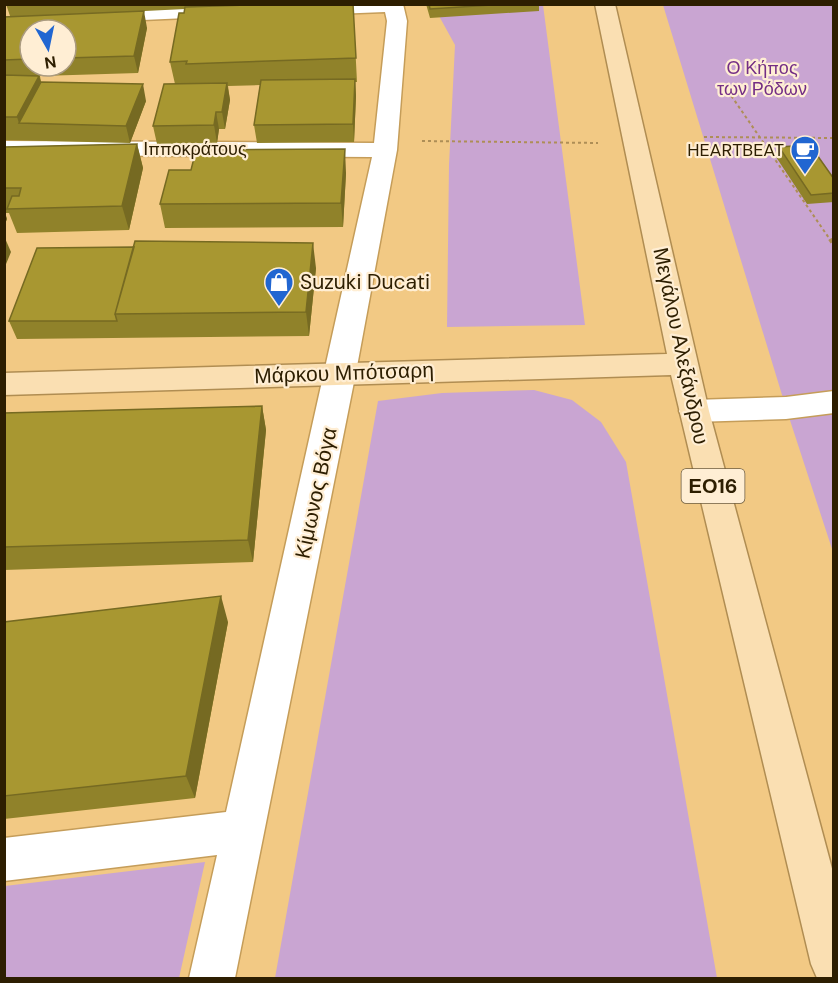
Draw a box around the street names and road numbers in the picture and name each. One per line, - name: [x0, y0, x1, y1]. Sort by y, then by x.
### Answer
- street label: Ιπποκράτους: [143, 137, 247, 161]
- street label: Μεγάλου Αλεξάνδρου: [646, 245, 716, 447]
- street label: Μάρκου Μπότσαρη: [254, 356, 434, 390]
- street label: Κίμωνος Βόγα: [288, 425, 344, 561]
- road number: ΕΟ16: [682, 469, 744, 503]

